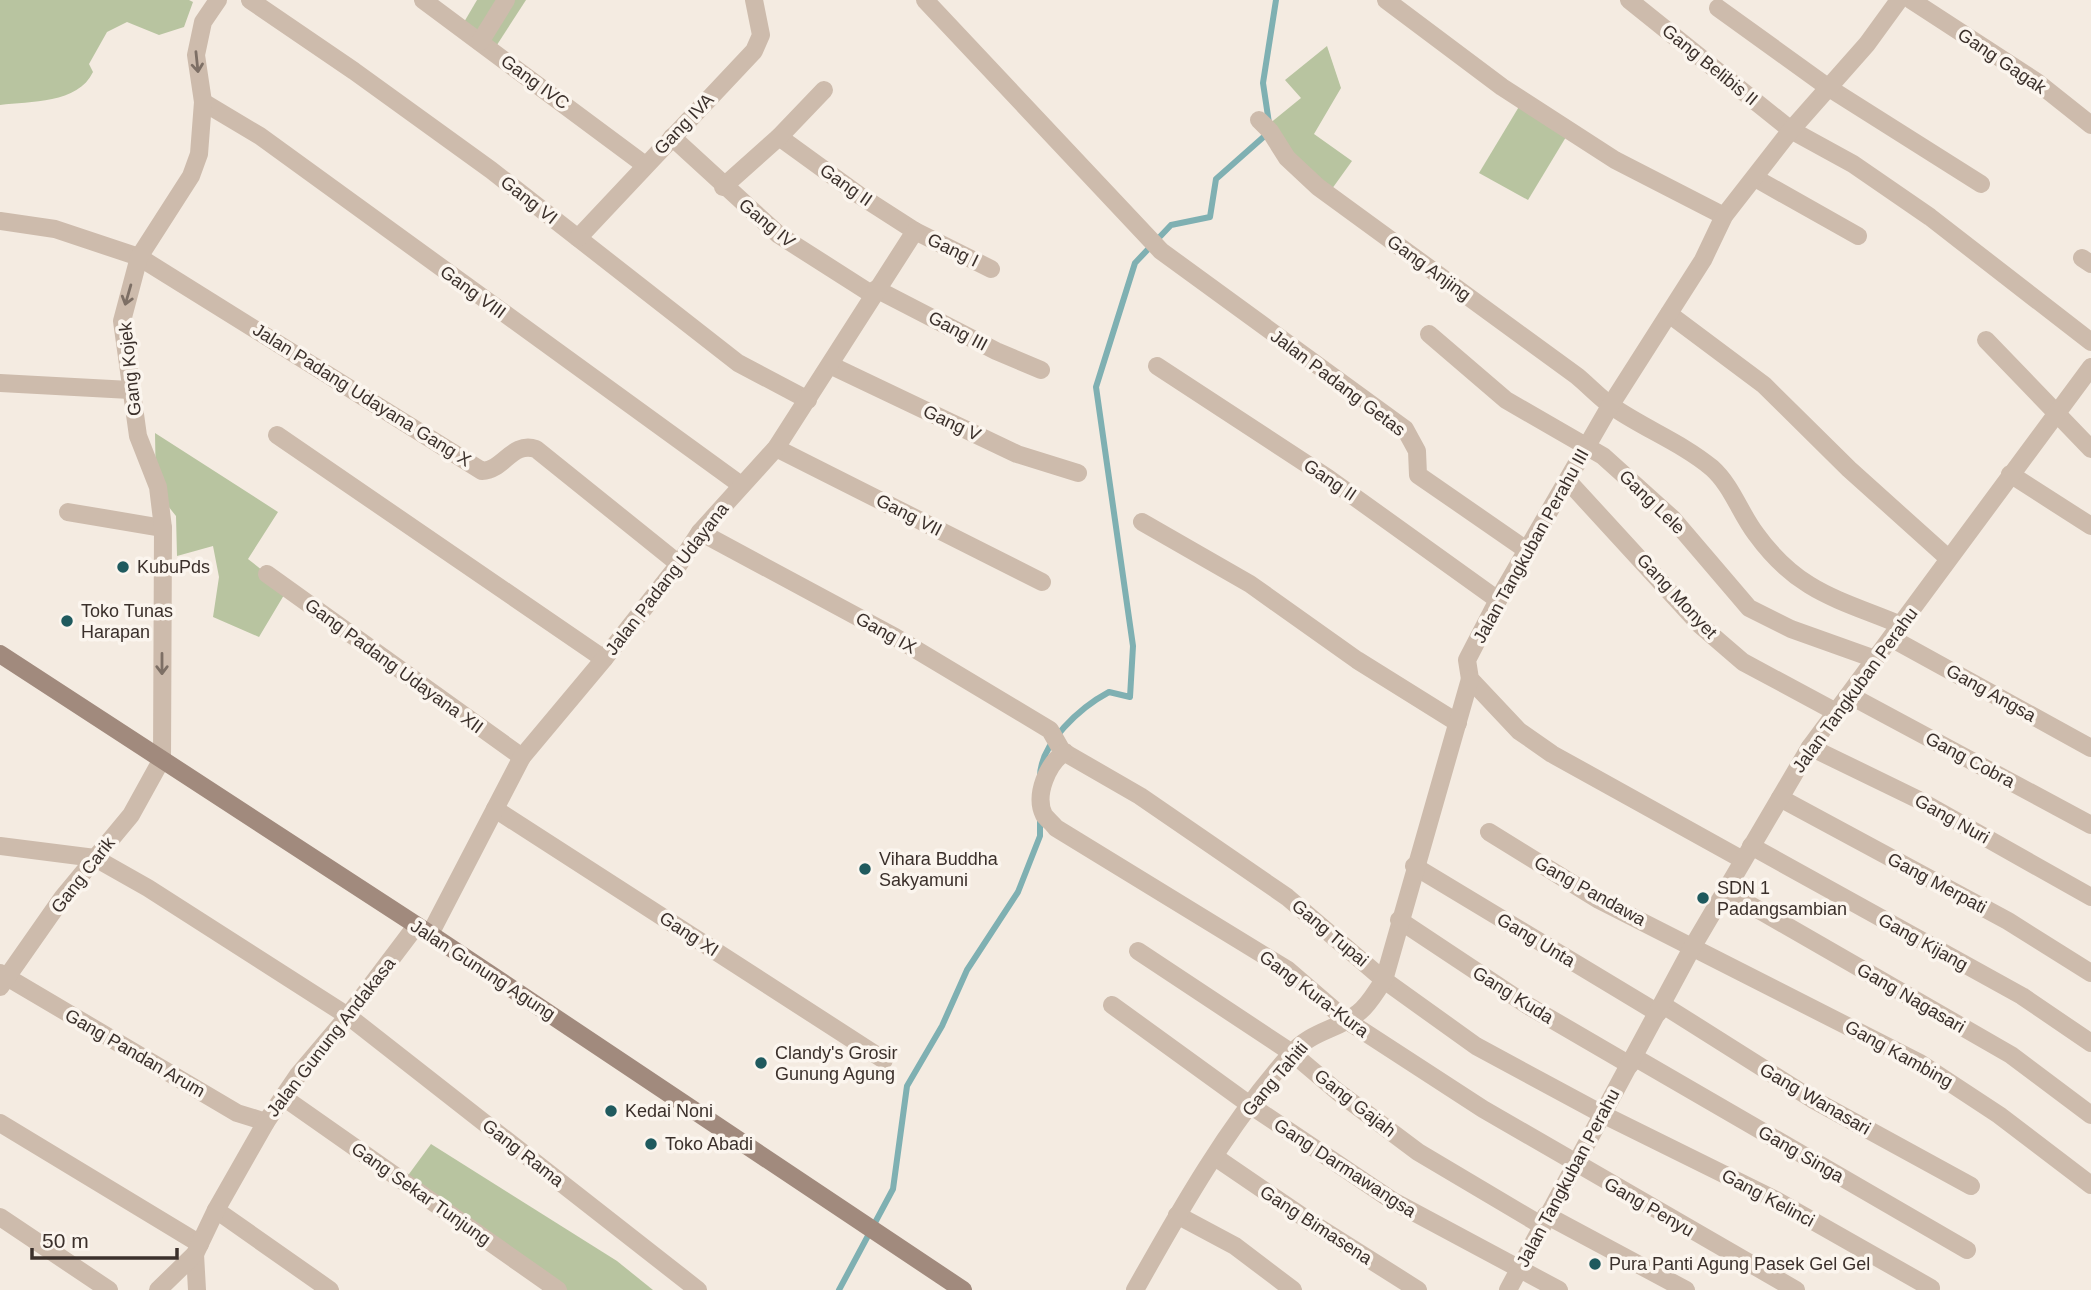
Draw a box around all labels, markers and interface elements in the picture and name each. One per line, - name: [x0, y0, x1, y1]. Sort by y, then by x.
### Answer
- street label: Gang Belibis II: [1658, 20, 1762, 110]
- street label: Gang Gagak: [1954, 24, 2051, 98]
- one-way arrow: [191, 50, 204, 73]
- street label: Gang IVC: [497, 51, 573, 113]
- street label: Gang IVA: [650, 89, 718, 159]
- street label: Gang II: [816, 160, 876, 210]
- street label: Gang VI: [497, 172, 561, 228]
- street label: Gang IV: [735, 194, 799, 252]
- street label: Gang I: [924, 229, 982, 271]
- street label: Gang Anjing: [1383, 231, 1475, 305]
- street label: Gang VIII: [436, 262, 510, 322]
- one-way arrow: [120, 284, 133, 306]
- street label: Gang III: [925, 307, 991, 355]
- street label: Jalan Padang Udayana Gang X: [249, 319, 475, 471]
- street label: Gang Kojek: [115, 320, 145, 417]
- street label: Jalan Padang Getas: [1267, 326, 1409, 440]
- street label: Gang V: [920, 401, 984, 445]
- street label: Jalan Tangkuban Perahu III: [1469, 445, 1593, 647]
- street label: Gang II: [1300, 455, 1360, 505]
- street label: Gang Lele: [1615, 466, 1689, 538]
- street label: Gang VII: [873, 490, 945, 540]
- street label: Jalan Padang Udayana: [602, 498, 733, 659]
- street label: Gang Monyet: [1633, 550, 1721, 642]
- place label: KubuPds: [137, 557, 210, 577]
- marker: KubuPds: [115, 559, 131, 575]
- street label: Gang Padang Udayana XII: [301, 595, 487, 737]
- place label: Toko Tunas Harapan: [81, 601, 173, 642]
- street label: Jalan Tangkuban Perahu: [1788, 604, 1922, 776]
- street label: Gang IX: [852, 608, 920, 658]
- marker: Toko Tunas Harapan: [59, 613, 75, 629]
- one-way arrow: [155, 652, 169, 675]
- street label: Gang Angsa: [1943, 660, 2040, 726]
- street label: Gang Cobra: [1922, 728, 2019, 792]
- street label: Gang Nuri: [1911, 790, 1993, 848]
- street label: Gang Carik: [47, 832, 120, 917]
- place label: Vihara Buddha Sakyamuni: [879, 849, 999, 890]
- street label: Gang Merpati: [1884, 849, 1990, 917]
- street label: Gang Pandawa: [1531, 852, 1650, 930]
- marker: Vihara Buddha Sakyamuni: [857, 861, 873, 877]
- place label: SDN 1 Padangsambian: [1717, 878, 1847, 919]
- marker: SDN 1 Padangsambian: [1695, 890, 1711, 906]
- street label: Gang Tupai: [1288, 895, 1372, 971]
- street label: Gang XI: [656, 908, 722, 960]
- street label: Gang Unta: [1494, 909, 1579, 971]
- street label: Gang Kijang: [1875, 909, 1971, 975]
- street label: Jalan Gunung Agung: [407, 916, 559, 1024]
- street label: Gang Kura-Kura: [1256, 947, 1373, 1042]
- street label: Jalan Gunung Andakasa: [263, 953, 400, 1120]
- street label: Gang Nagasari: [1854, 959, 1968, 1037]
- street label: Gang Kuda: [1469, 962, 1558, 1028]
- street label: Gang Pandan Arum: [62, 1005, 208, 1101]
- street label: Gang Kambing: [1842, 1016, 1956, 1092]
- street label: Gang Tahiti: [1238, 1038, 1312, 1120]
- place label: Clandy's Grosir Gunung Agung: [775, 1043, 897, 1084]
- marker: Clandy's Grosir Gunung Agung: [753, 1055, 769, 1071]
- street label: Gang Wanasari: [1756, 1059, 1874, 1139]
- street label: Gang Gajah: [1311, 1065, 1399, 1141]
- street label: Jalan Tangkuban Perahu: [1512, 1086, 1624, 1270]
- place label: Kedai Noni: [625, 1101, 713, 1121]
- marker: Kedai Noni: [603, 1103, 619, 1119]
- street label: Gang Rama: [479, 1115, 568, 1191]
- street label: Gang Darmawangsa: [1270, 1115, 1420, 1222]
- street label: Gang Singa: [1755, 1122, 1848, 1187]
- place label: Toko Abadi: [665, 1134, 753, 1154]
- marker: Toko Abadi: [643, 1136, 659, 1152]
- street label: Gang Sekar Tunjung: [348, 1138, 494, 1250]
- street label: Gang Kelinci: [1718, 1165, 1818, 1231]
- street label: Gang Penyu: [1601, 1173, 1697, 1241]
- street label: Gang Bimasena: [1256, 1181, 1376, 1269]
- scale bar: [32, 1216, 177, 1260]
- text: 50 m: [42, 1229, 89, 1252]
- place label: Pura Panti Agung Pasek Gel Gel: [1609, 1254, 1870, 1274]
- marker: Pura Panti Agung Pasek Gel Gel: [1587, 1256, 1603, 1272]

